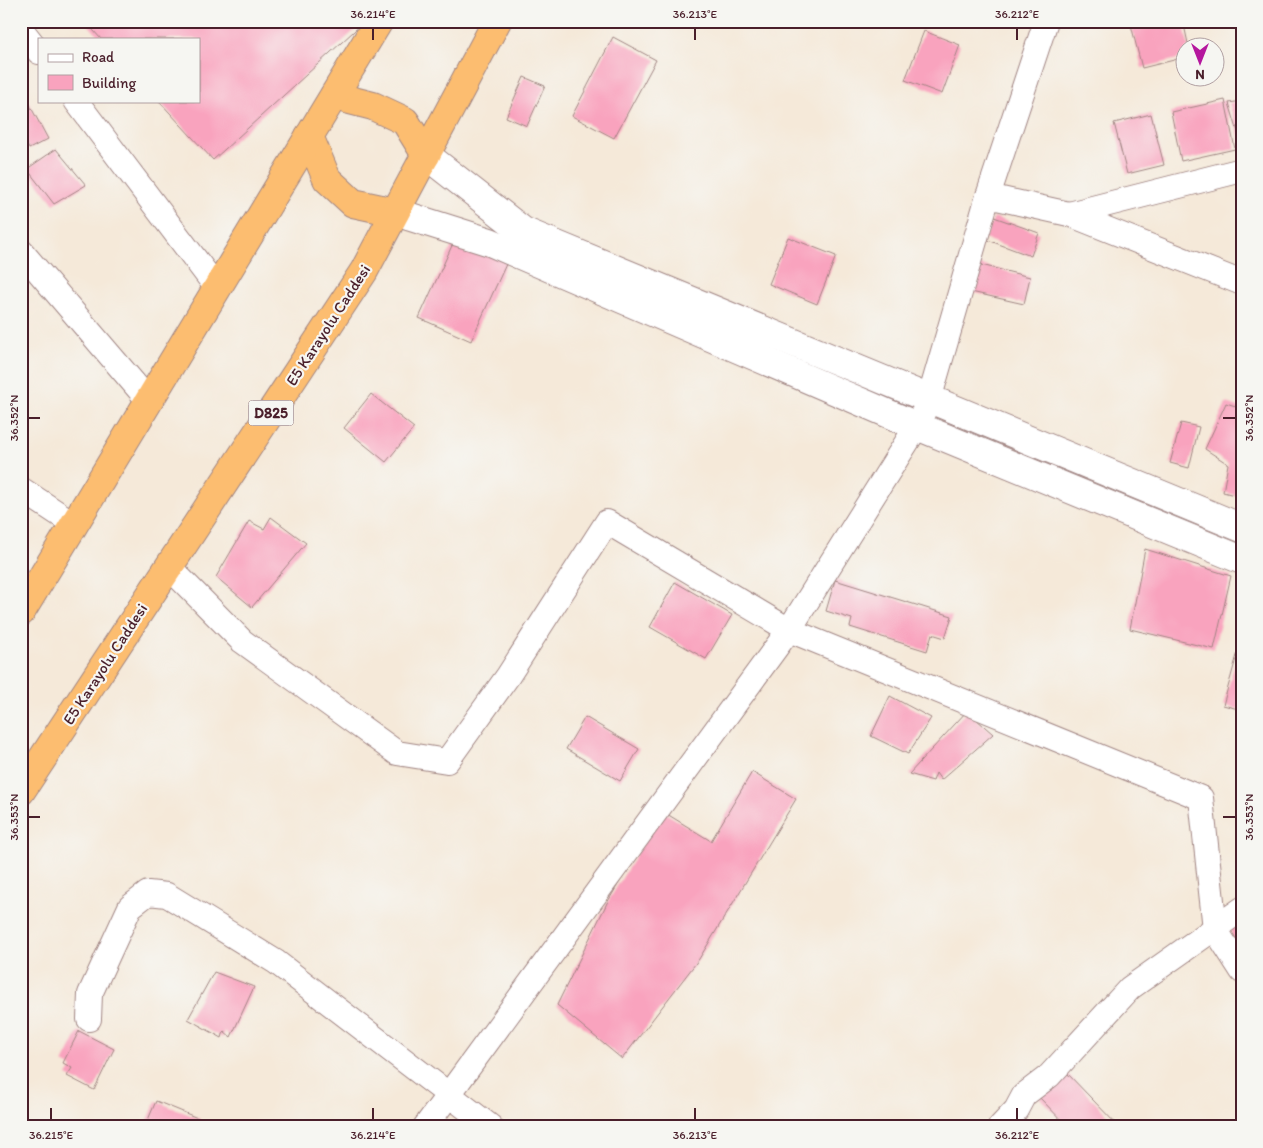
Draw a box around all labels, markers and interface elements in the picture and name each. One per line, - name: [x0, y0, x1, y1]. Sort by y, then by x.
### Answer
- text: 36.214°E: [350, 7, 396, 21]
- text: 36.213°E: [673, 7, 718, 21]
- text: 36.212°E: [995, 7, 1039, 21]
- legend: [38, 38, 200, 102]
- north arrow: [1176, 38, 1226, 88]
- text: Road: [82, 48, 115, 66]
- text: N: [1195, 66, 1205, 83]
- text: Building: [82, 74, 136, 92]
- street label: E5 Karayolu Caddesi: [282, 261, 374, 389]
- text: 36.352°N: [7, 395, 21, 441]
- text: 36.352°N: [1242, 395, 1256, 441]
- road number: D825: [248, 400, 294, 426]
- street label: E5 Karayolu Caddesi: [59, 600, 151, 728]
- text: 36.353°N: [7, 794, 21, 840]
- text: 36.353°N: [1242, 794, 1256, 840]
- text: 36.215°E: [29, 1128, 73, 1142]
- text: 36.214°E: [350, 1128, 396, 1142]
- text: 36.213°E: [673, 1128, 718, 1142]
- text: 36.212°E: [995, 1128, 1039, 1142]

